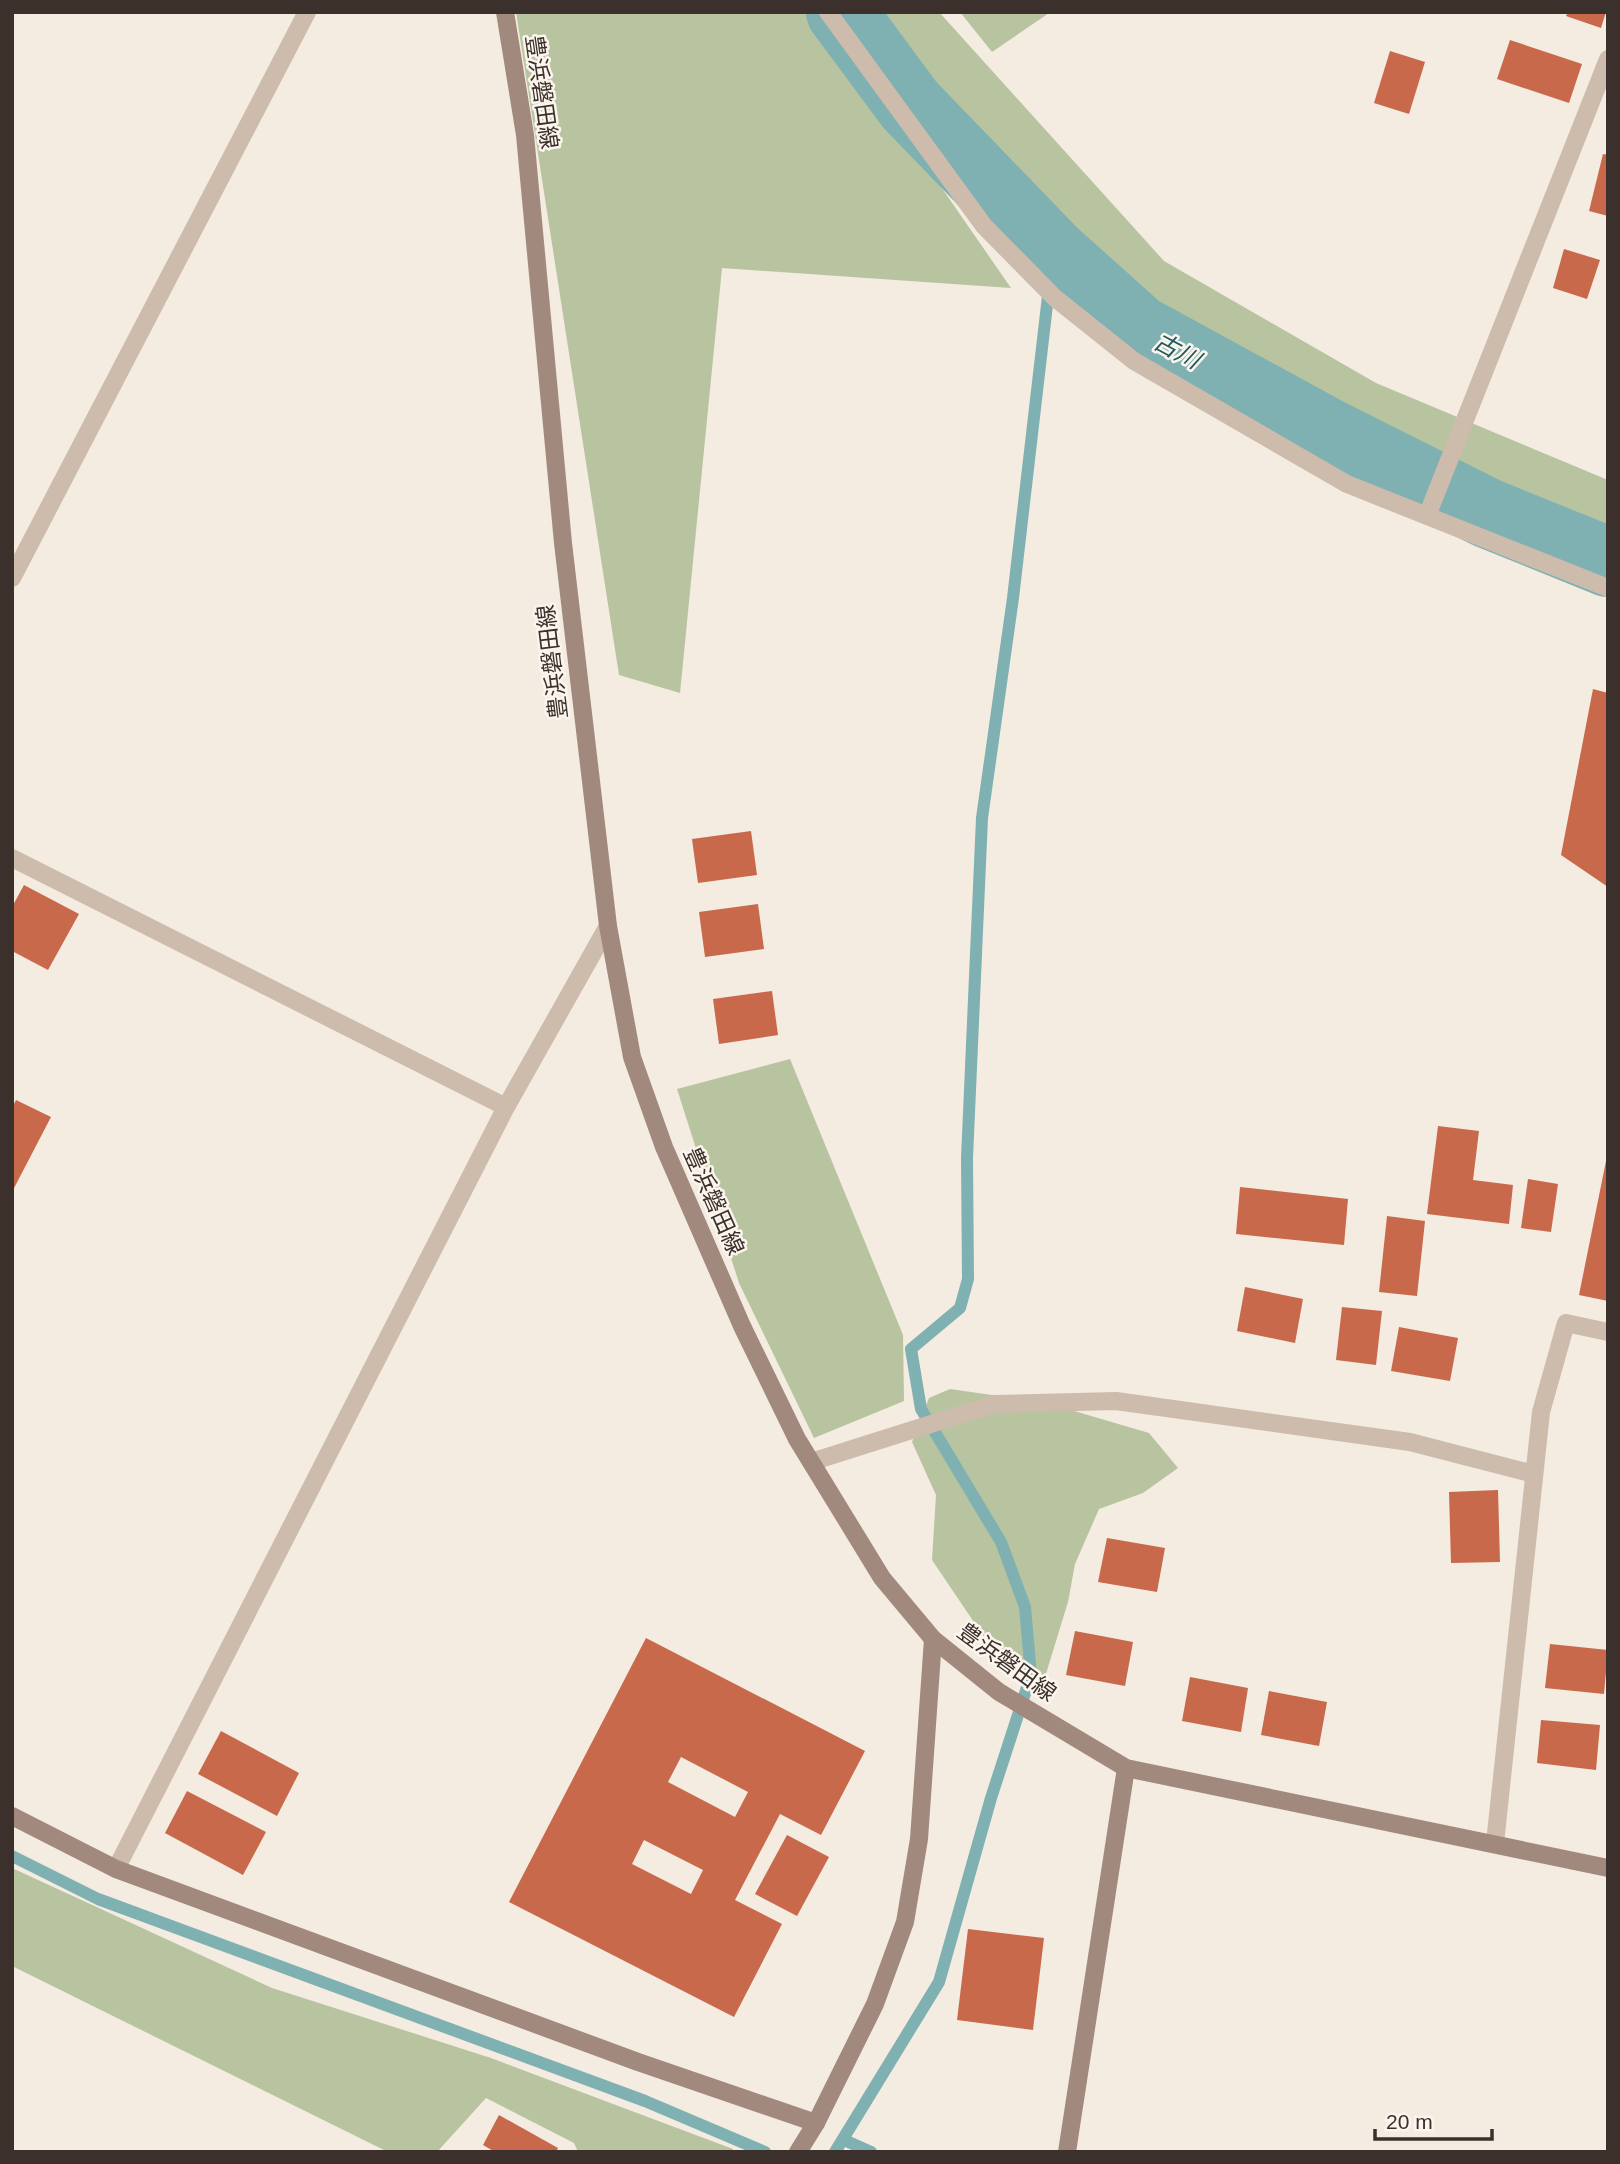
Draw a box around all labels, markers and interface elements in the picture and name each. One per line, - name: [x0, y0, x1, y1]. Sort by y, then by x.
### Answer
- street label: 豊浜磐田線: [521, 33, 563, 151]
- water label: 古川: [1150, 327, 1207, 375]
- street label: 豊浜磐田線: [532, 603, 572, 721]
- street label: 豊浜磐田線: [679, 1143, 749, 1259]
- street label: 豊浜磐田線: [953, 1618, 1061, 1706]
- scale bar: [1375, 2098, 1492, 2142]
- text: 20 m: [1386, 2110, 1433, 2133]

